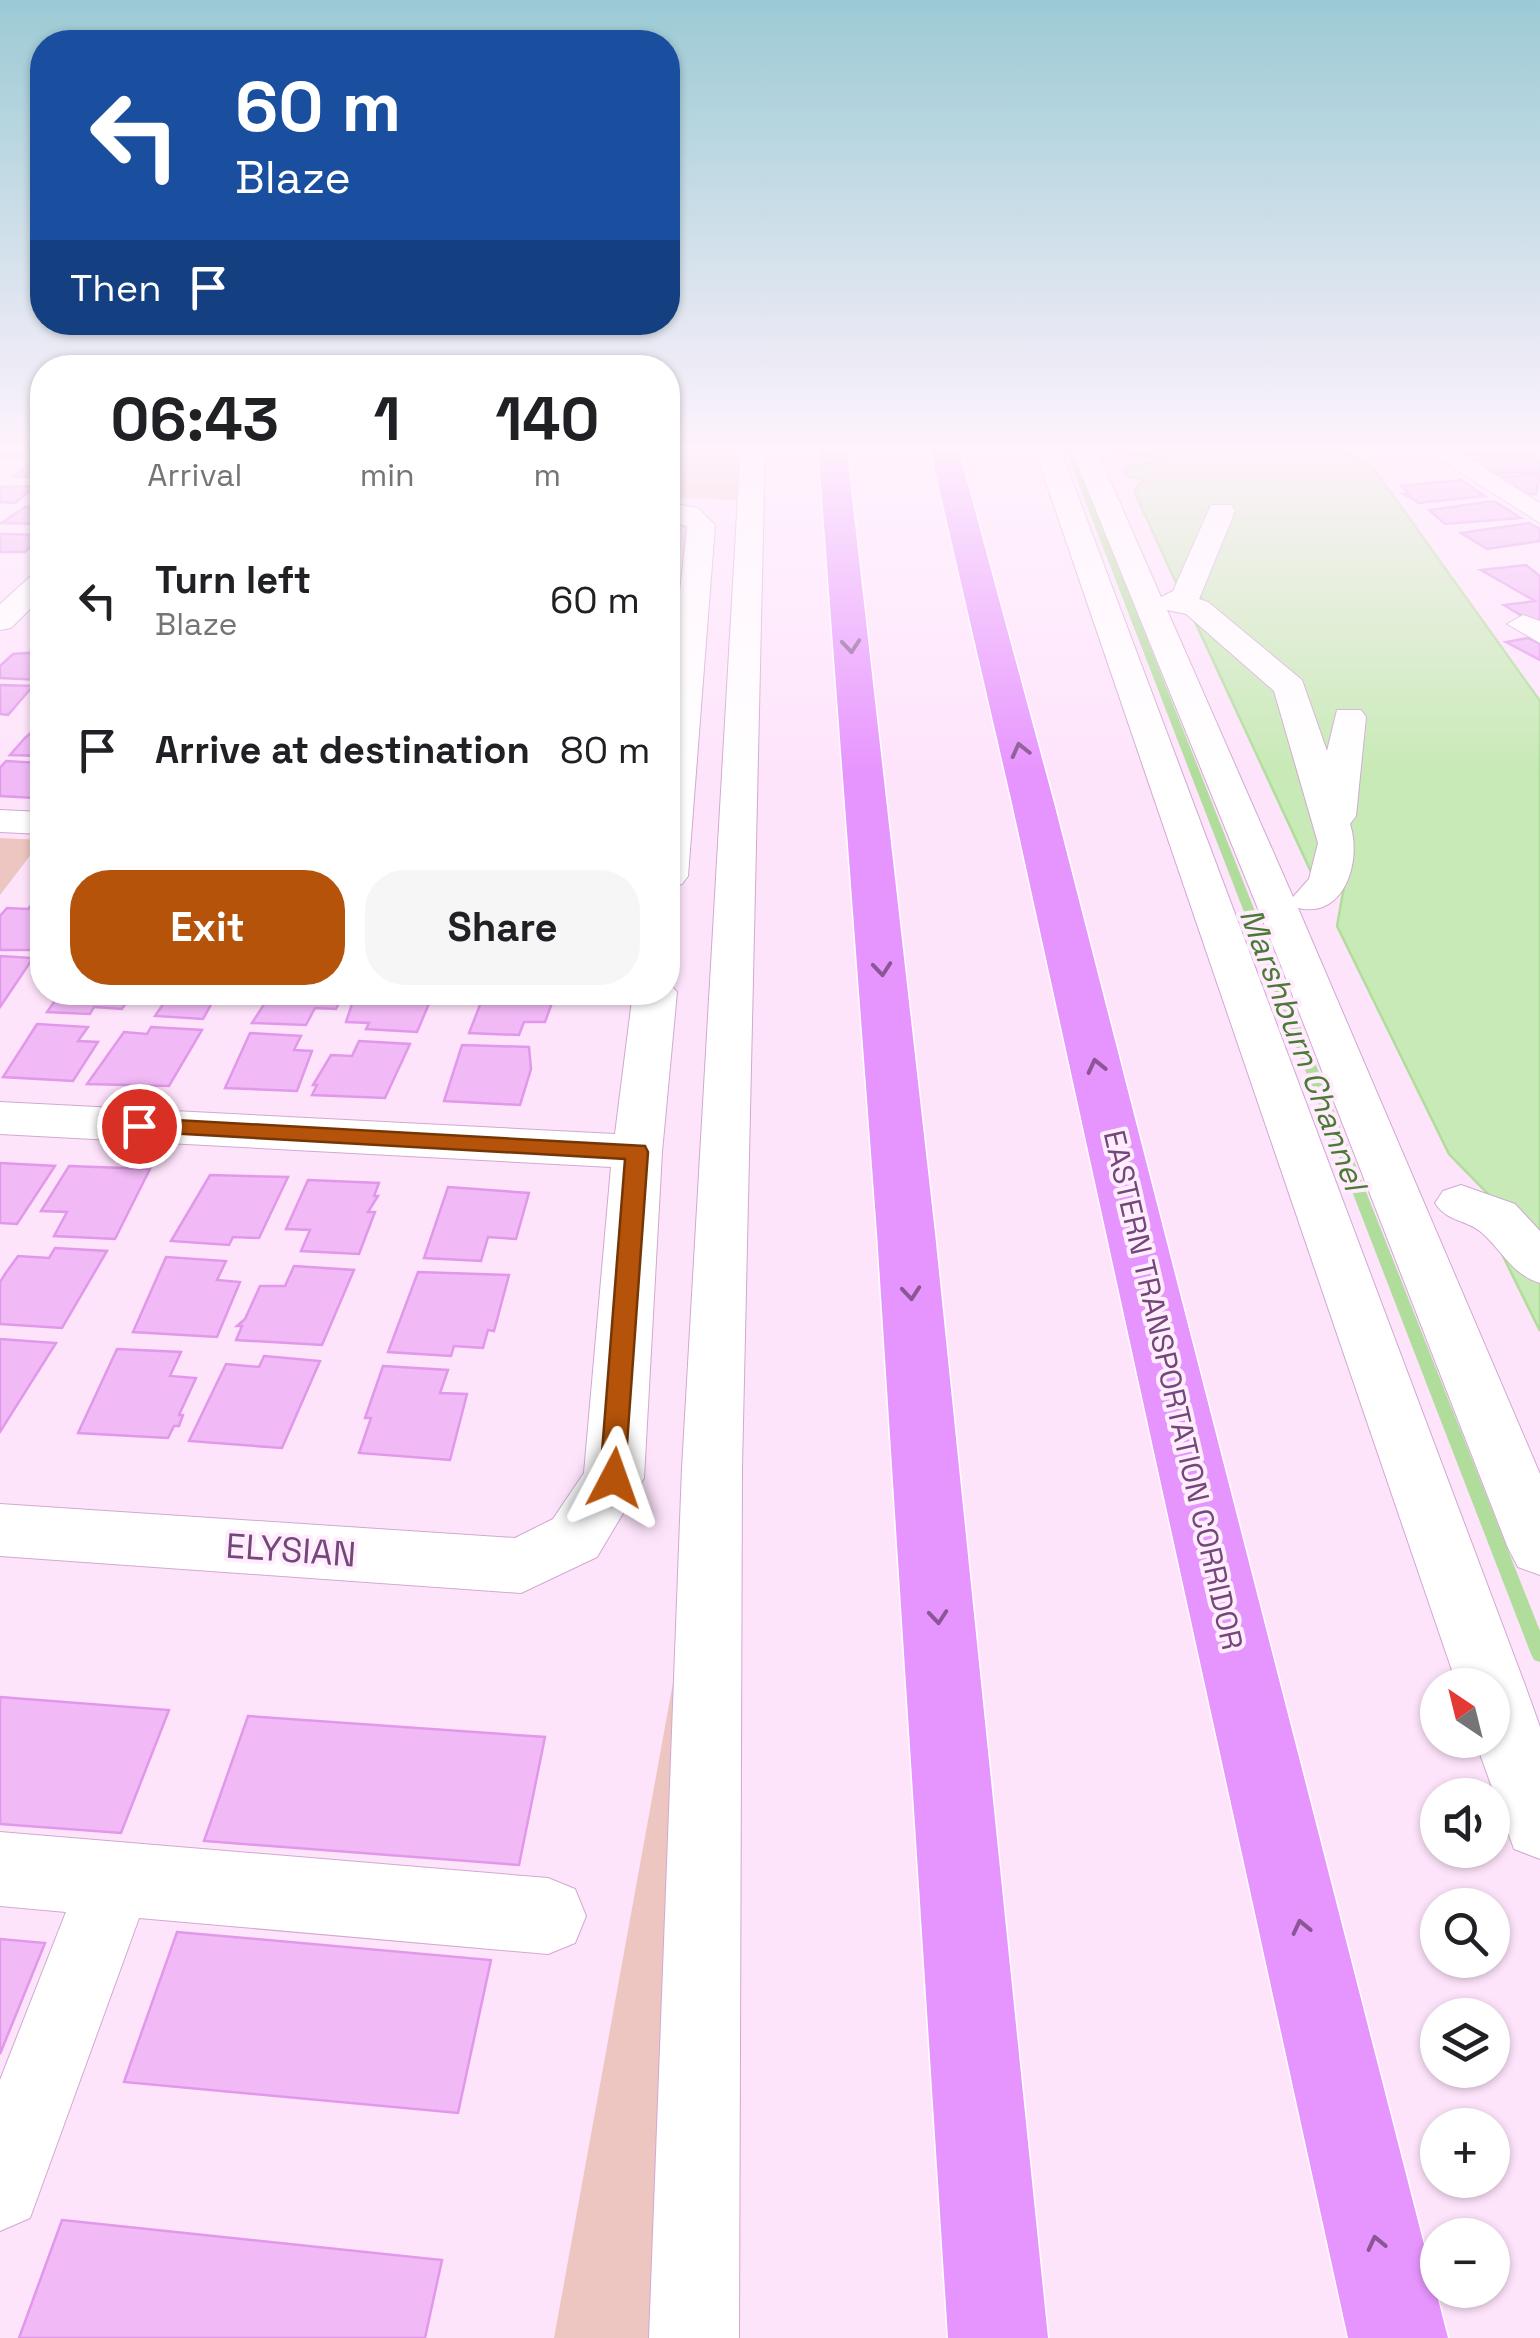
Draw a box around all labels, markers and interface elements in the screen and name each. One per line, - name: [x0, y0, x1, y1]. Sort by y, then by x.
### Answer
- text: 60 m: [235, 62, 401, 151]
- icon: left: [70, 70, 200, 200]
- text: Blaze: [235, 149, 351, 206]
- icon: arrive: [181, 260, 236, 315]
- text: Then: [70, 264, 161, 312]
- text: 06:43: [111, 381, 279, 458]
- text: 1: [374, 381, 401, 458]
- text: 140: [495, 381, 599, 458]
- text: Arrival: [147, 455, 242, 495]
- text: min: [360, 455, 415, 495]
- text: m: [534, 455, 561, 495]
- text: Turn left: [155, 556, 311, 604]
- icon: left: [70, 573, 125, 628]
- text: 60 m: [550, 576, 640, 624]
- text: Blaze: [155, 604, 237, 644]
- one-way arrow: [839, 638, 861, 654]
- icon: arrive: [70, 723, 125, 778]
- text: Arrive at destination: [155, 726, 530, 774]
- text: 80 m: [560, 726, 650, 774]
- one-way arrow: [1011, 742, 1032, 759]
- button: Exit: [70, 870, 345, 985]
- button: Share: [365, 870, 640, 985]
- water label: Marshburn Channel: [1231, 902, 1376, 1199]
- one-way arrow: [870, 962, 892, 978]
- one-way arrow: [1087, 1058, 1108, 1075]
- pin: [97, 1084, 182, 1169]
- icon: arrive: [112, 1099, 167, 1154]
- street label: EASTERN TRANSPORTATION CORRIDOR: [1095, 1126, 1252, 1654]
- one-way arrow: [900, 1285, 921, 1301]
- position arrow: [562, 1426, 666, 1530]
- street label: ELYSIAN: [224, 1524, 358, 1576]
- one-way arrow: [927, 1609, 949, 1625]
- north arrow: [1420, 1668, 1510, 1758]
- map controls: [1420, 1668, 1510, 2308]
- button: sound: [1420, 1778, 1510, 1868]
- button: search: [1420, 1888, 1510, 1978]
- one-way arrow: [1292, 1919, 1313, 1936]
- button: layers: [1420, 1998, 1510, 2088]
- button: +: [1420, 2108, 1510, 2198]
- button: −: [1420, 2218, 1510, 2308]
- one-way arrow: [1367, 2235, 1388, 2252]

